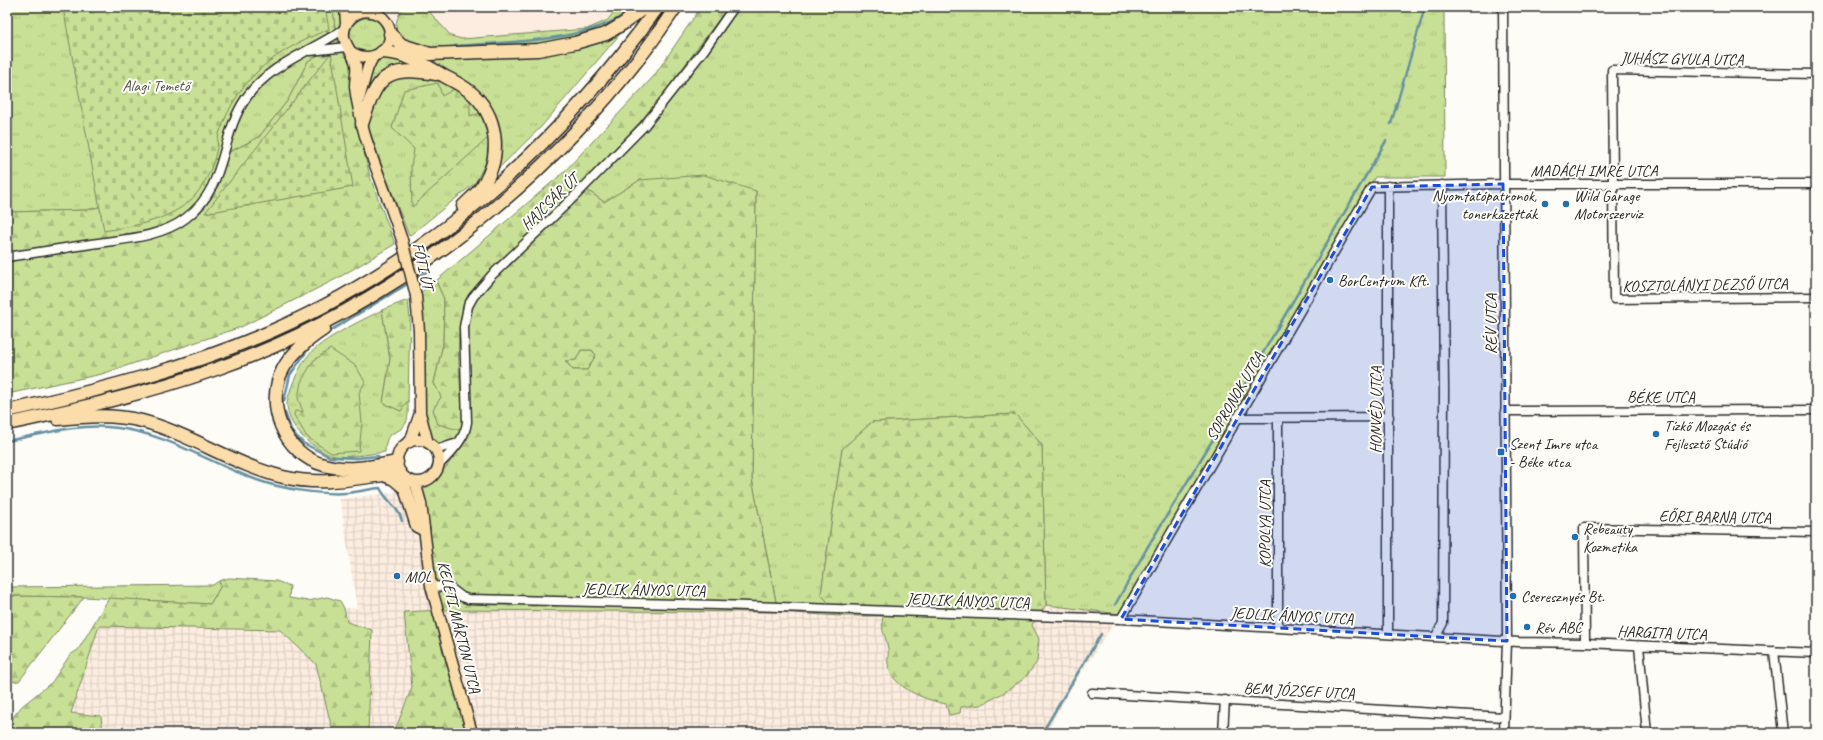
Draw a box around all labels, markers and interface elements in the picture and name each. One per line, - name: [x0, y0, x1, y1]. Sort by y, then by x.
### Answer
- street label: JUHÁSZ GYULA UTCA: [1619, 48, 1745, 70]
- park label: Alagi Temető: [123, 76, 192, 96]
- street label: MADÁCH IMRE UTCA: [1530, 161, 1658, 181]
- street label: HAJCSÁR ÚT: [517, 167, 586, 234]
- place label: Nyomtatópatronok, tonerkazetták: [1432, 186, 1538, 224]
- place label: Wild Garage Motorszerviz: [1574, 186, 1645, 224]
- marker: Nyomtatópatronok, tonerkazetták: [1540, 199, 1550, 209]
- marker: Wild Garage Motorszerviz: [1561, 199, 1571, 209]
- street label: FÓTI ÚT: [408, 241, 439, 295]
- place label: BorCentrum Kft.: [1338, 271, 1430, 291]
- street label: KOSZTOLÁNYI DEZSŐ UTCA: [1622, 274, 1789, 296]
- marker: BorCentrum Kft.: [1325, 275, 1335, 285]
- street label: RÉV UTCA: [1481, 293, 1501, 354]
- street label: SOPRONOK UTCA: [1201, 348, 1269, 444]
- street label: HONVÉD UTCA: [1366, 366, 1386, 454]
- street label: BÉKE UTCA: [1627, 387, 1696, 407]
- place label: Tízkő Mozgás és Fejlesztő Stúdió: [1664, 416, 1751, 454]
- marker: Tízkő Mozgás és Fejlesztő Stúdió: [1651, 429, 1661, 439]
- place label: Szent Imre utca - Béke utca: [1509, 434, 1599, 472]
- marker: Szent Imre utca - Béke utca: [1496, 447, 1506, 457]
- street label: KOPOLYA UTCA: [1255, 479, 1275, 568]
- street label: EŐRI BARNA UTCA: [1659, 506, 1772, 528]
- place label: Rebeauty Kozmetika: [1583, 519, 1638, 557]
- marker: Rebeauty Kozmetika: [1570, 532, 1580, 542]
- street label: KELETI MÁRTON UTCA: [433, 559, 485, 696]
- place label: MOL: [405, 567, 431, 587]
- marker: MOL: [392, 571, 402, 581]
- street label: JEDLIK ÁNYOS UTCA: [581, 579, 707, 601]
- place label: Cseresznyés Bt.: [1521, 587, 1605, 607]
- street label: JEDLIK ÁNYOS UTCA: [905, 589, 1031, 613]
- marker: Cseresznyés Bt.: [1508, 591, 1518, 601]
- street label: JEDLIK ÁNYOS UTCA: [1229, 603, 1355, 629]
- place label: Rév ABC: [1535, 618, 1584, 638]
- street label: HARGITA UTCA: [1617, 621, 1708, 645]
- marker: Rév ABC: [1522, 622, 1532, 632]
- street label: BEM JÓZSEF UTCA: [1243, 678, 1356, 704]

